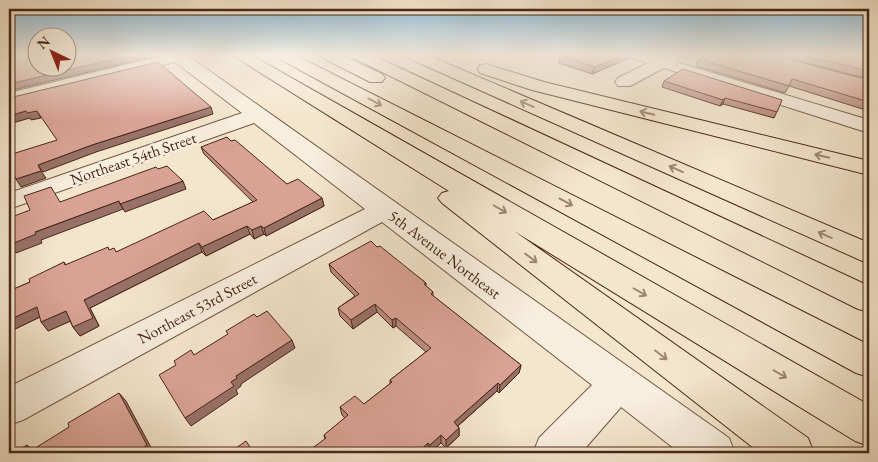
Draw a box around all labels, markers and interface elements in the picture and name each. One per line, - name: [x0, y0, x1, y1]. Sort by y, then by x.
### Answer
- north arrow: [28, 28, 78, 78]
- text: N: [33, 32, 54, 53]
- one-way arrow: [368, 97, 383, 107]
- one-way arrow: [520, 99, 535, 109]
- one-way arrow: [640, 108, 656, 117]
- street label: Northeast 54th Street: [67, 127, 199, 190]
- one-way arrow: [814, 151, 830, 160]
- one-way arrow: [669, 164, 684, 174]
- one-way arrow: [558, 198, 573, 207]
- street label: 5th Avenue Northeast: [384, 205, 505, 303]
- one-way arrow: [493, 205, 507, 215]
- one-way arrow: [818, 229, 833, 239]
- one-way arrow: [524, 253, 538, 263]
- street label: Northeast 53rd Street: [134, 268, 261, 349]
- one-way arrow: [633, 287, 647, 297]
- one-way arrow: [654, 350, 668, 360]
- one-way arrow: [773, 370, 787, 380]

